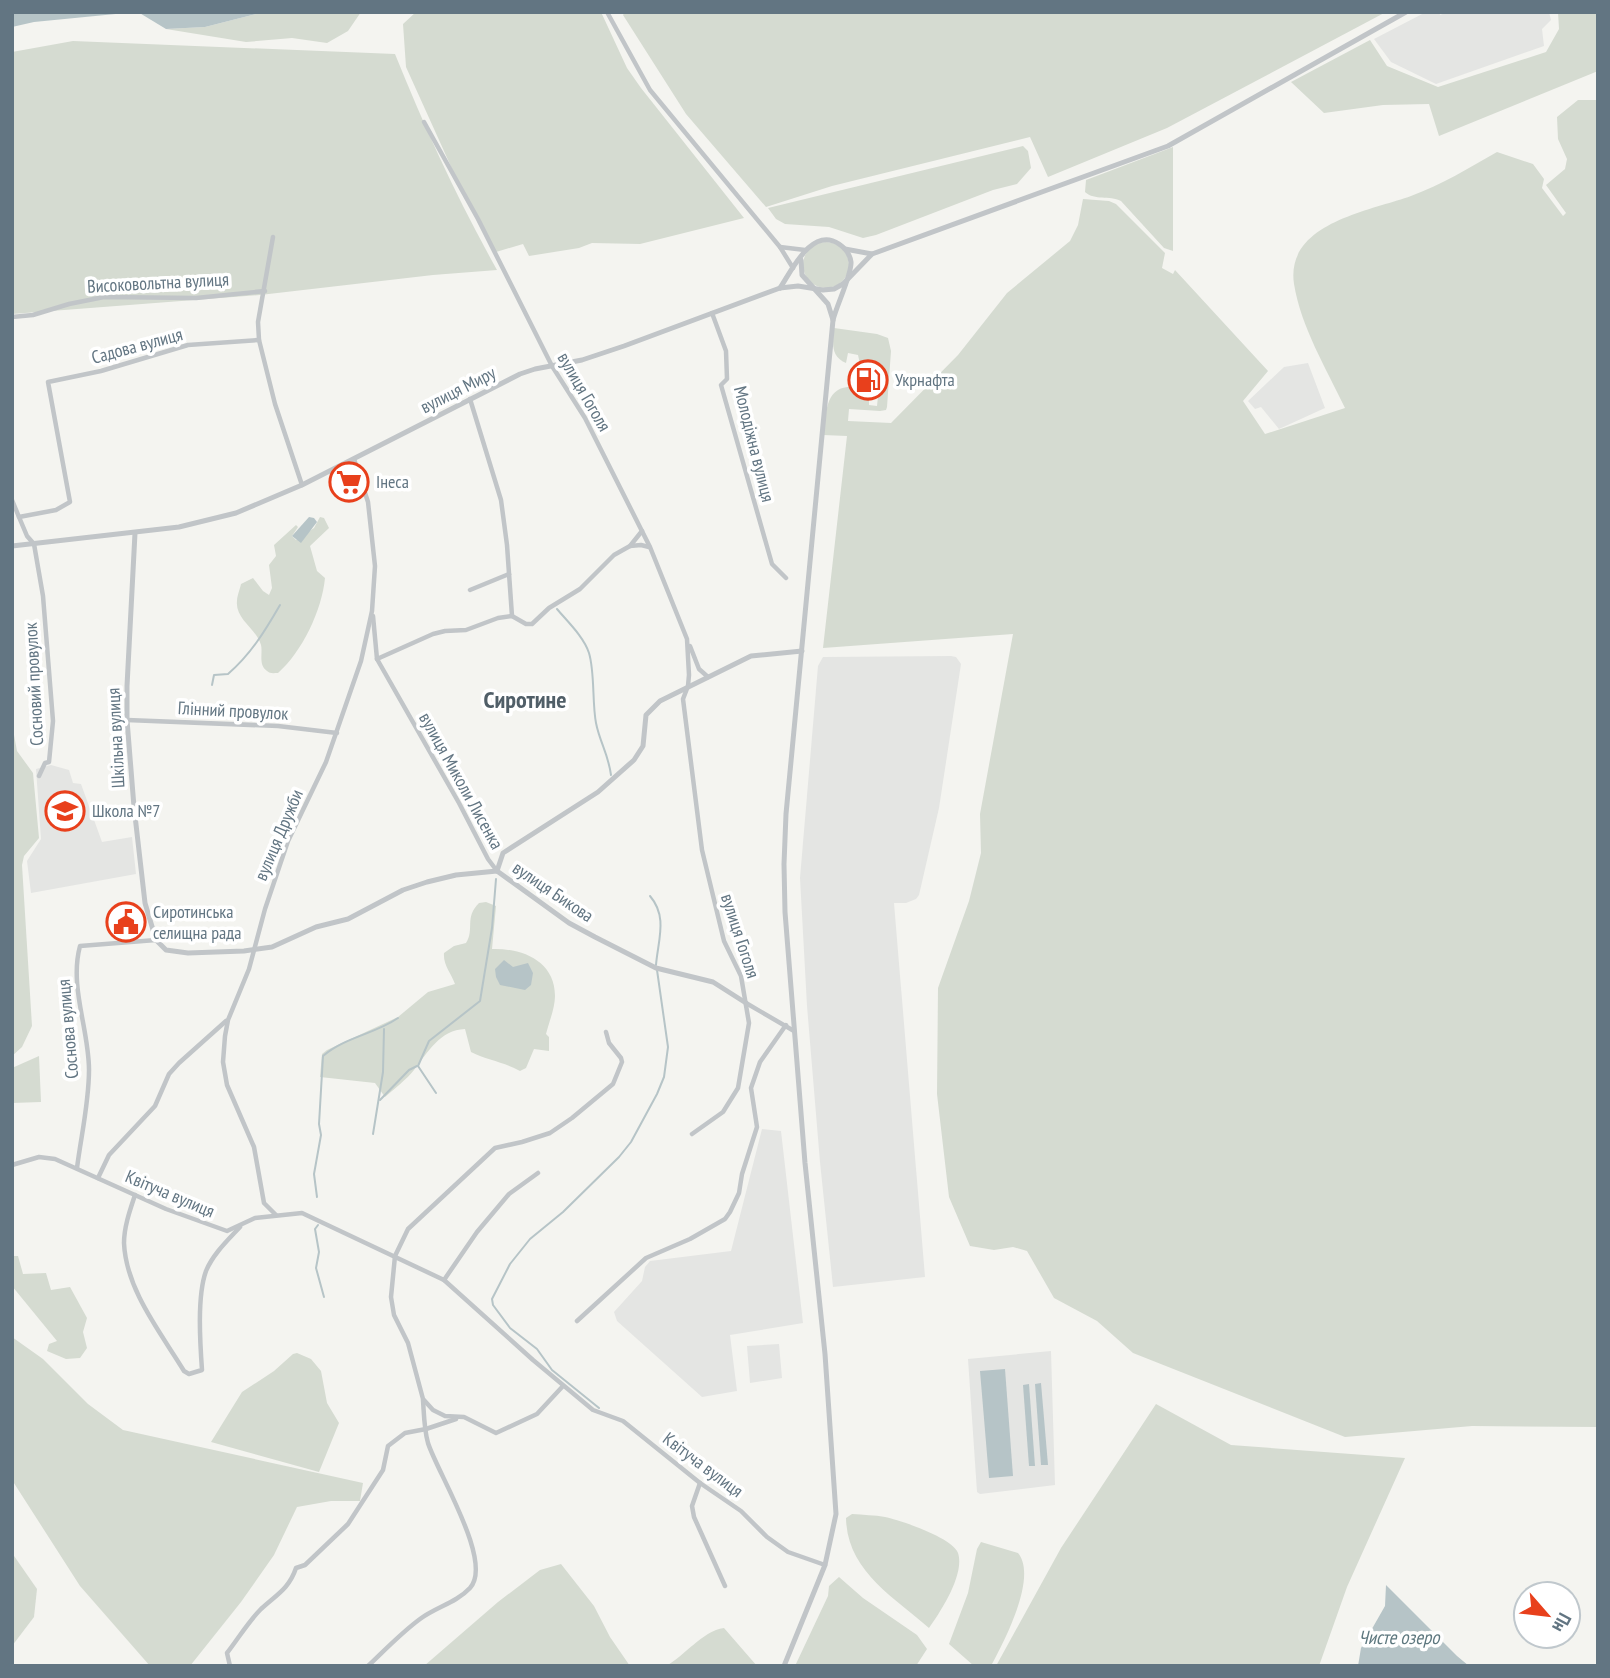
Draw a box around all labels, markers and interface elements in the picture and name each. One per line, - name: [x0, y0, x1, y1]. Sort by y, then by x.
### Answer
- street label: Високовольтна вулиця: [86, 267, 230, 298]
- street label: Садова вулиця: [89, 322, 185, 369]
- street label: вулиця Гоголя: [553, 348, 616, 435]
- fuel station icon: Укрнафта: [847, 359, 889, 401]
- street label: вулиця Миру: [416, 361, 500, 418]
- place label: Укрнафта: [895, 368, 955, 391]
- street label: Молодіжна вулиця: [729, 384, 780, 504]
- supermarket icon: Інеса: [328, 461, 370, 503]
- place label: Інеса: [376, 470, 409, 493]
- street label: Сосновий провулок: [19, 622, 48, 746]
- district label: Сиротине: [483, 684, 567, 715]
- street label: Шкільна вулиця: [101, 687, 130, 789]
- street label: Глінний провулок: [177, 696, 289, 725]
- street label: вулиця Миколи Лисенка: [414, 708, 509, 853]
- street label: вулиця Дружби: [249, 786, 308, 884]
- school or university icon: Школа №7: [44, 790, 86, 832]
- place label: Школа №7: [92, 799, 160, 822]
- street label: вулиця Бикова: [508, 856, 598, 927]
- street label: вулиця Гоголя: [716, 891, 765, 981]
- place label: Сиротинська селищна рада: [153, 900, 241, 944]
- public building icon: Сиротинська селищна рада: [105, 901, 147, 943]
- street label: Соснова вулиця: [52, 978, 83, 1080]
- street label: Квітуча вулиця: [122, 1164, 218, 1223]
- street label: Квітуча вулиця: [659, 1427, 748, 1502]
- north arrow: [1512, 1580, 1582, 1650]
- text: Пн: [1547, 1609, 1577, 1637]
- water label: Чисте озеро: [1358, 1625, 1441, 1649]

